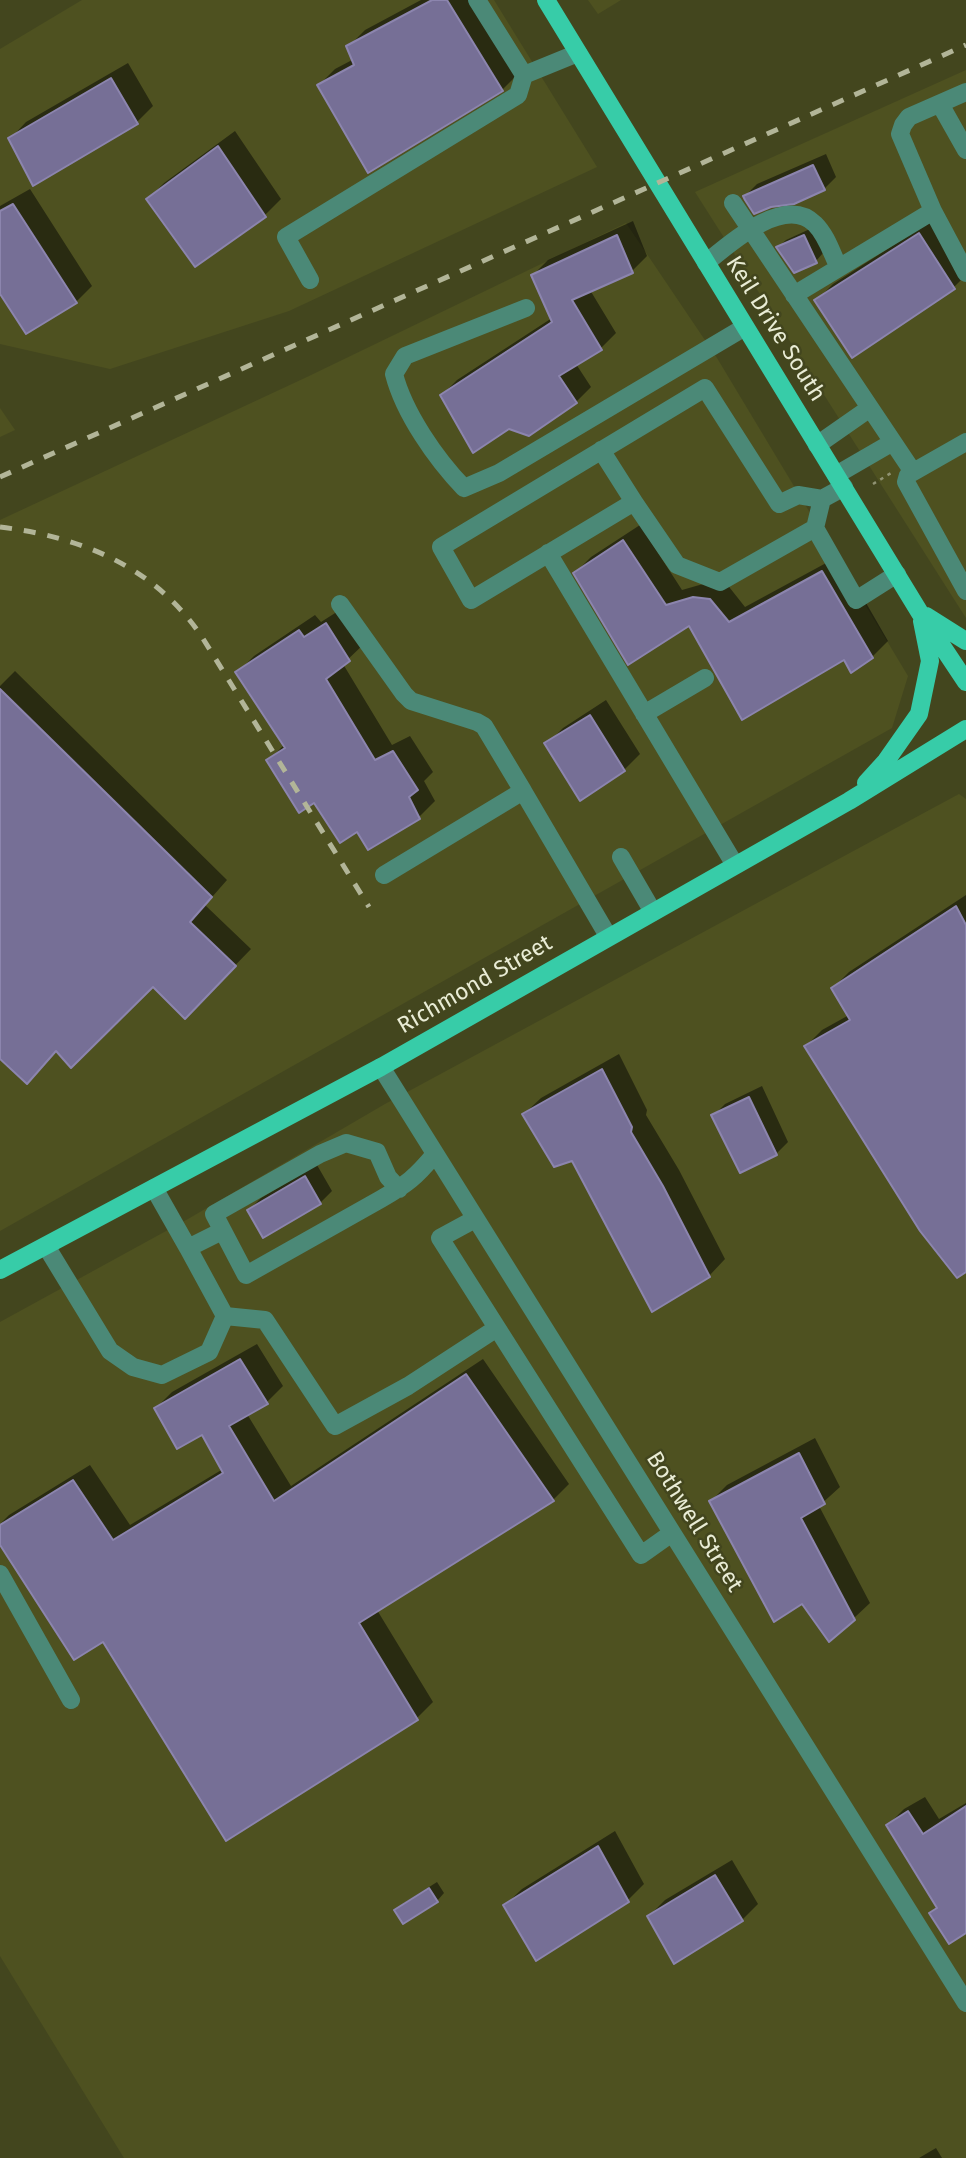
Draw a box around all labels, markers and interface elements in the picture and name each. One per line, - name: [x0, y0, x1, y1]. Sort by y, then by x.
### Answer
- street label: Keil Drive South: [719, 251, 831, 407]
- street label: Richmond Street: [393, 930, 557, 1040]
- street label: Bothwell Street: [640, 1447, 748, 1597]

